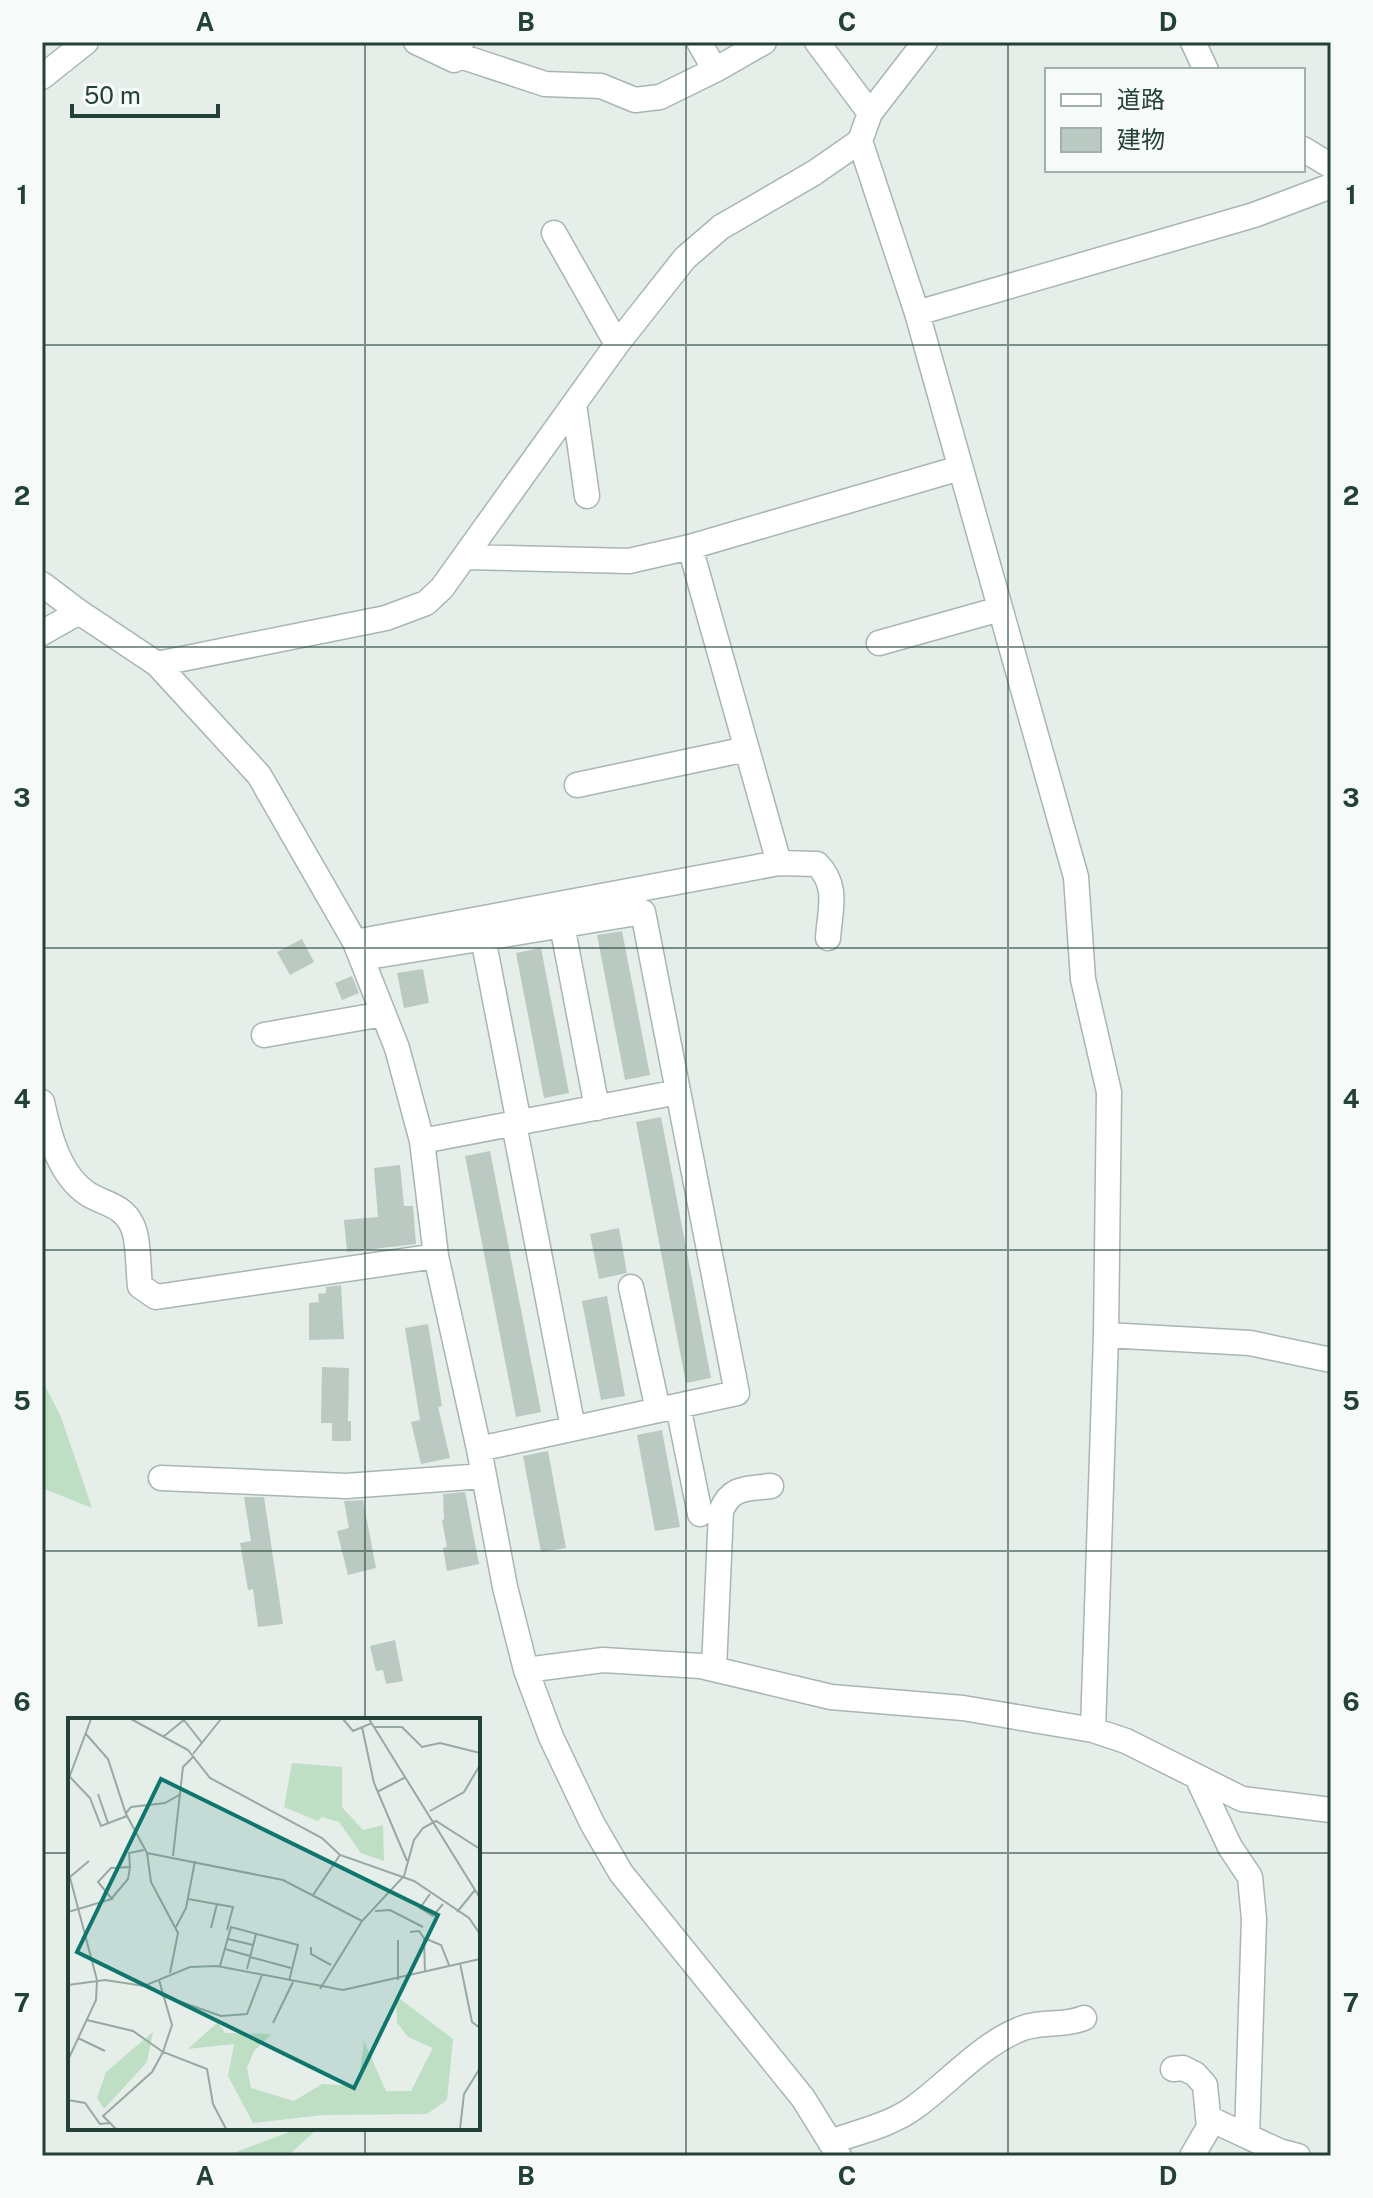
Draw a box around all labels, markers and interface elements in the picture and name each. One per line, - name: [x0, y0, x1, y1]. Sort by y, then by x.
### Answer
- text: A: [196, 6, 215, 37]
- text: B: [517, 6, 535, 37]
- text: C: [838, 6, 856, 37]
- text: D: [1159, 6, 1177, 37]
- scale bar: [72, 68, 218, 118]
- legend: [1045, 68, 1305, 172]
- text: 50 m: [84, 81, 141, 109]
- text: 道路: [1117, 85, 1165, 113]
- text: 建物: [1117, 125, 1165, 153]
- text: 1: [16, 179, 28, 210]
- text: 1: [1345, 179, 1357, 210]
- text: 2: [14, 480, 30, 511]
- text: 2: [1343, 480, 1359, 511]
- text: 3: [13, 782, 31, 813]
- text: 3: [1342, 782, 1360, 813]
- text: 4: [13, 1083, 31, 1114]
- text: 4: [1342, 1083, 1360, 1114]
- text: 5: [13, 1385, 31, 1416]
- text: 5: [1342, 1385, 1360, 1416]
- text: 6: [13, 1686, 31, 1717]
- text: 6: [1342, 1686, 1360, 1717]
- inset map: [68, 1718, 480, 2130]
- text: 7: [14, 1987, 30, 2018]
- text: 7: [1343, 1987, 1359, 2018]
- text: A: [196, 2160, 215, 2191]
- text: B: [517, 2160, 535, 2191]
- text: C: [838, 2160, 856, 2191]
- text: D: [1159, 2160, 1177, 2191]

